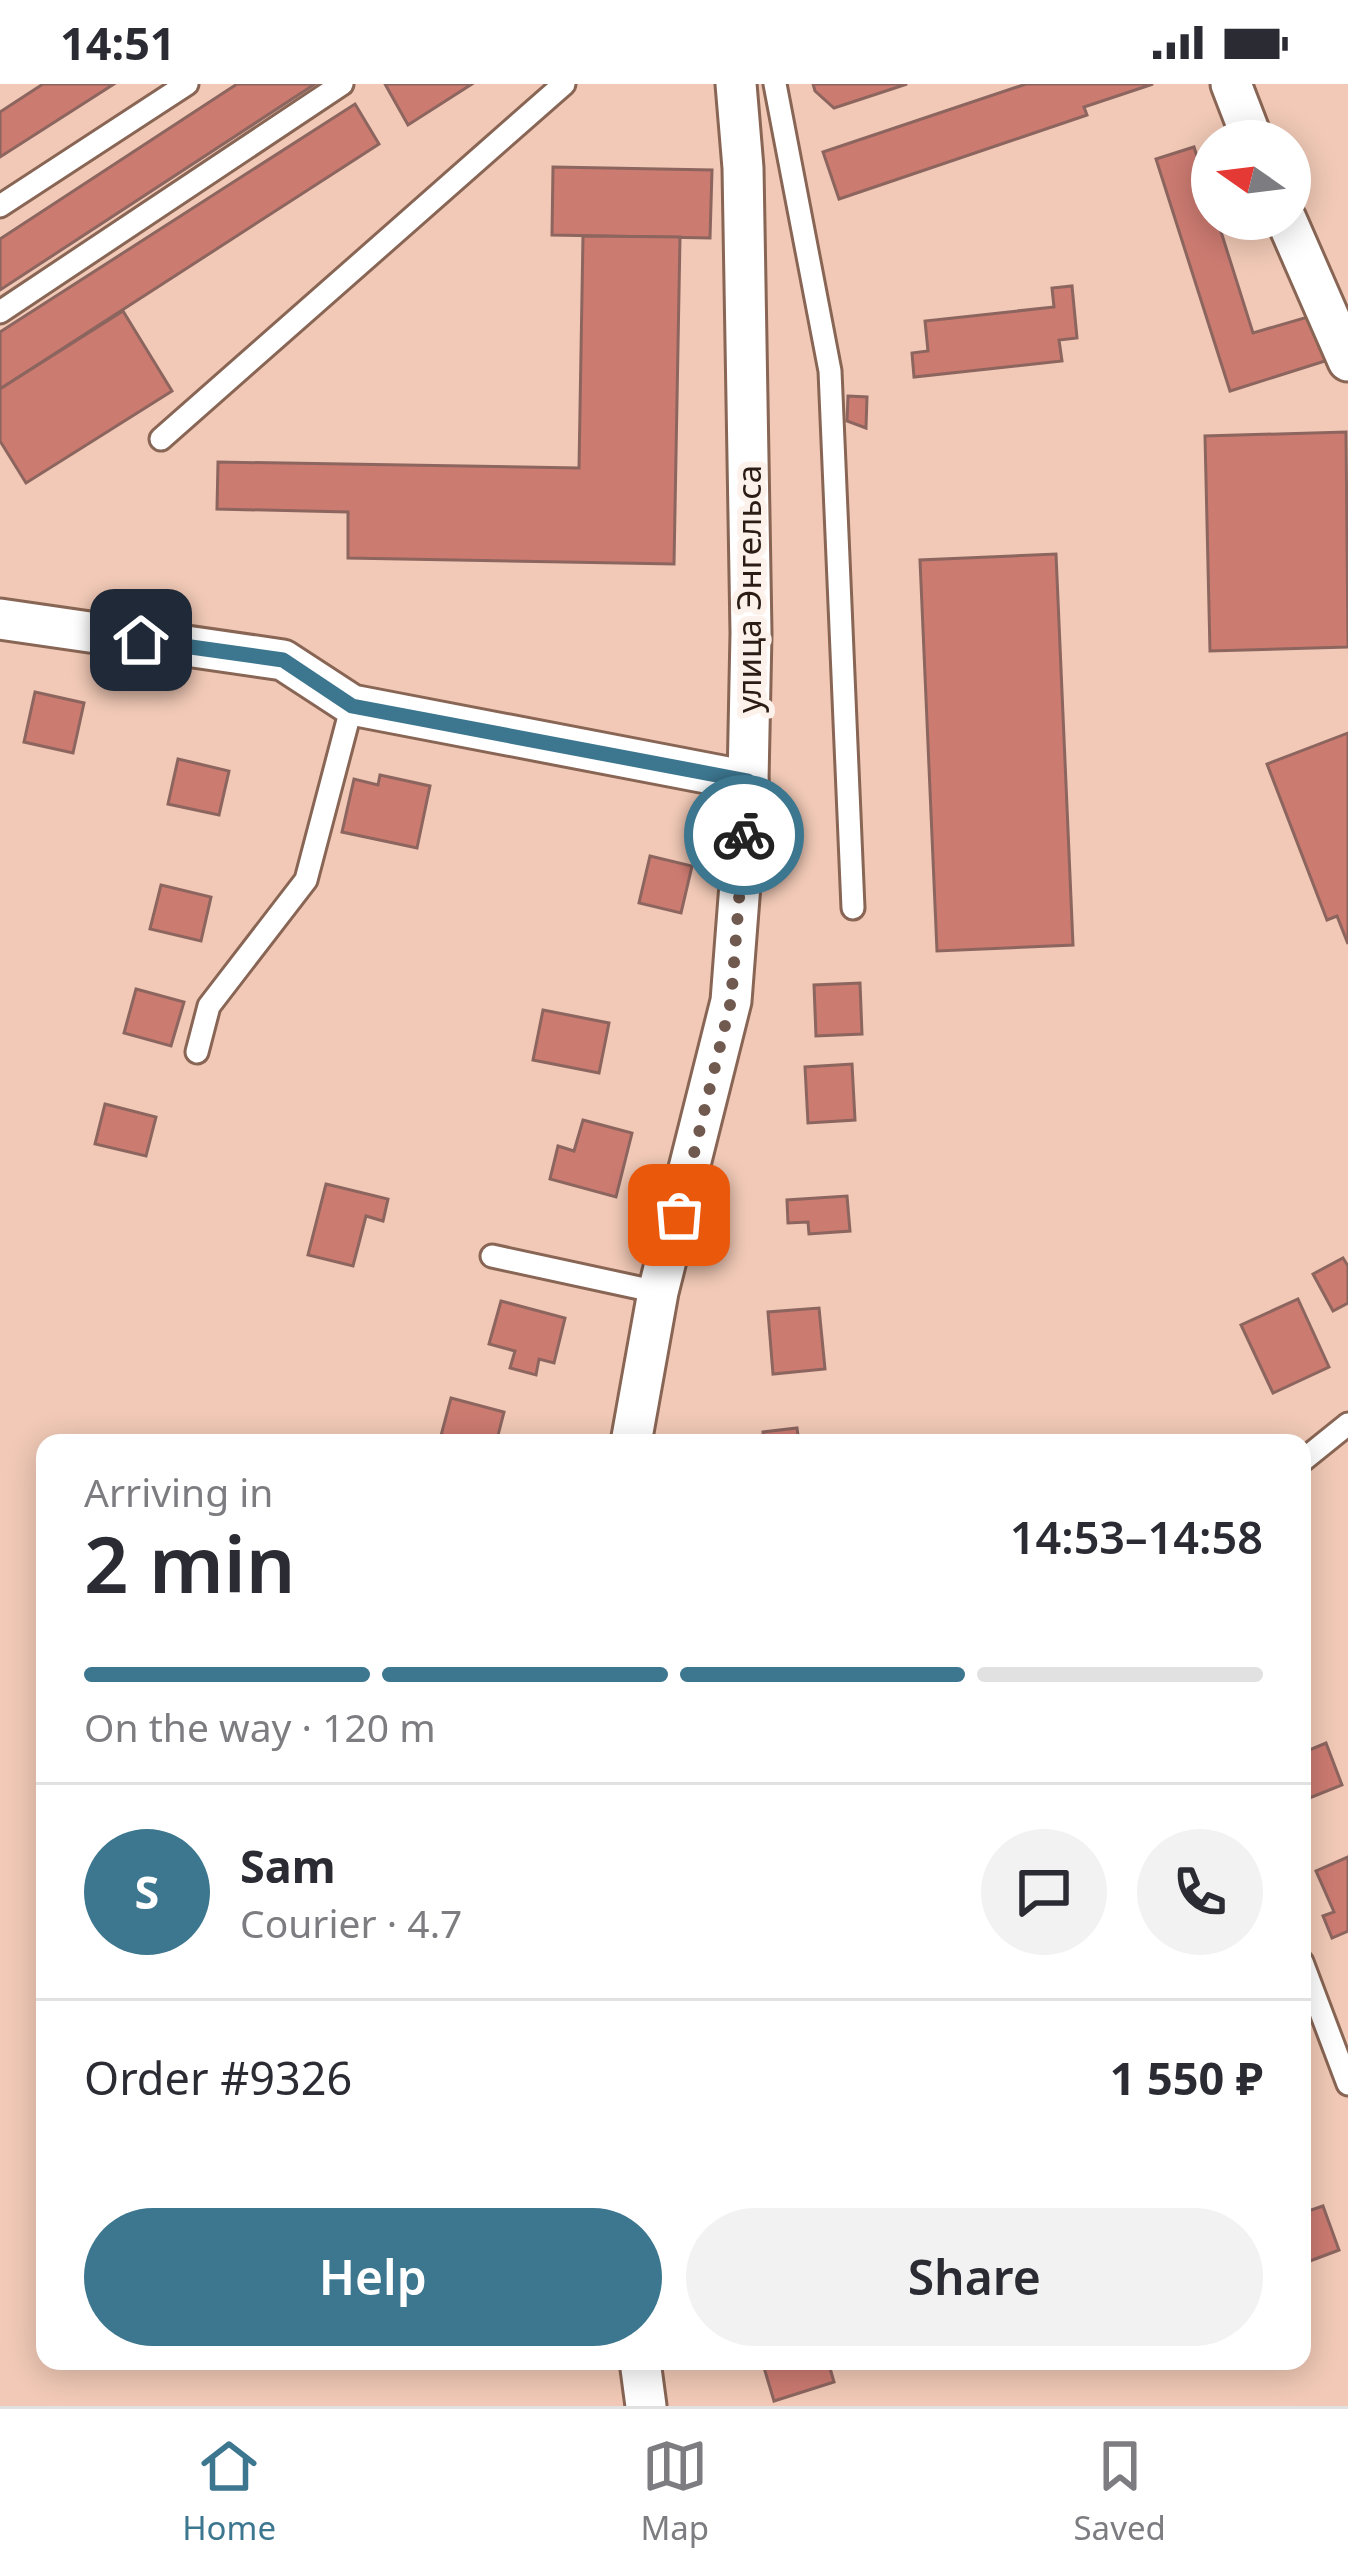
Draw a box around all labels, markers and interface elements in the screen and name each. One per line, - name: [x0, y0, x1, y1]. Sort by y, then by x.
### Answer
- text: 14:51: [60, 12, 176, 73]
- north arrow: [1191, 120, 1311, 240]
- map controls: [1191, 120, 1311, 240]
- street label: улица Энгельса: [726, 465, 771, 713]
- pin: [90, 589, 192, 691]
- icon: home: [108, 607, 174, 673]
- courier: [684, 775, 804, 895]
- icon: bike: [711, 802, 777, 868]
- pin: [628, 1164, 730, 1266]
- icon: bag: [646, 1182, 712, 1248]
- text: Arriving in: [84, 1465, 273, 1518]
- text: 14:53–14:58: [1010, 1506, 1263, 1567]
- text: 2 min: [84, 1510, 296, 1616]
- text: On the way · 120 m: [84, 1700, 436, 1753]
- button: chat: [981, 1829, 1107, 1955]
- button: phone: [1137, 1829, 1263, 1955]
- text: Sam: [240, 1835, 336, 1896]
- text: S: [135, 1861, 159, 1922]
- text: Courier · 4.7: [240, 1896, 462, 1949]
- text: Order #9326: [84, 2047, 352, 2108]
- text: 1 550 ₽: [1110, 2047, 1263, 2108]
- button: Help: [84, 2208, 662, 2346]
- button: Share: [686, 2208, 1263, 2346]
- tab: Home: [182, 2433, 276, 2550]
- tab: Map: [640, 2433, 709, 2550]
- tab: Saved: [1074, 2433, 1166, 2550]

